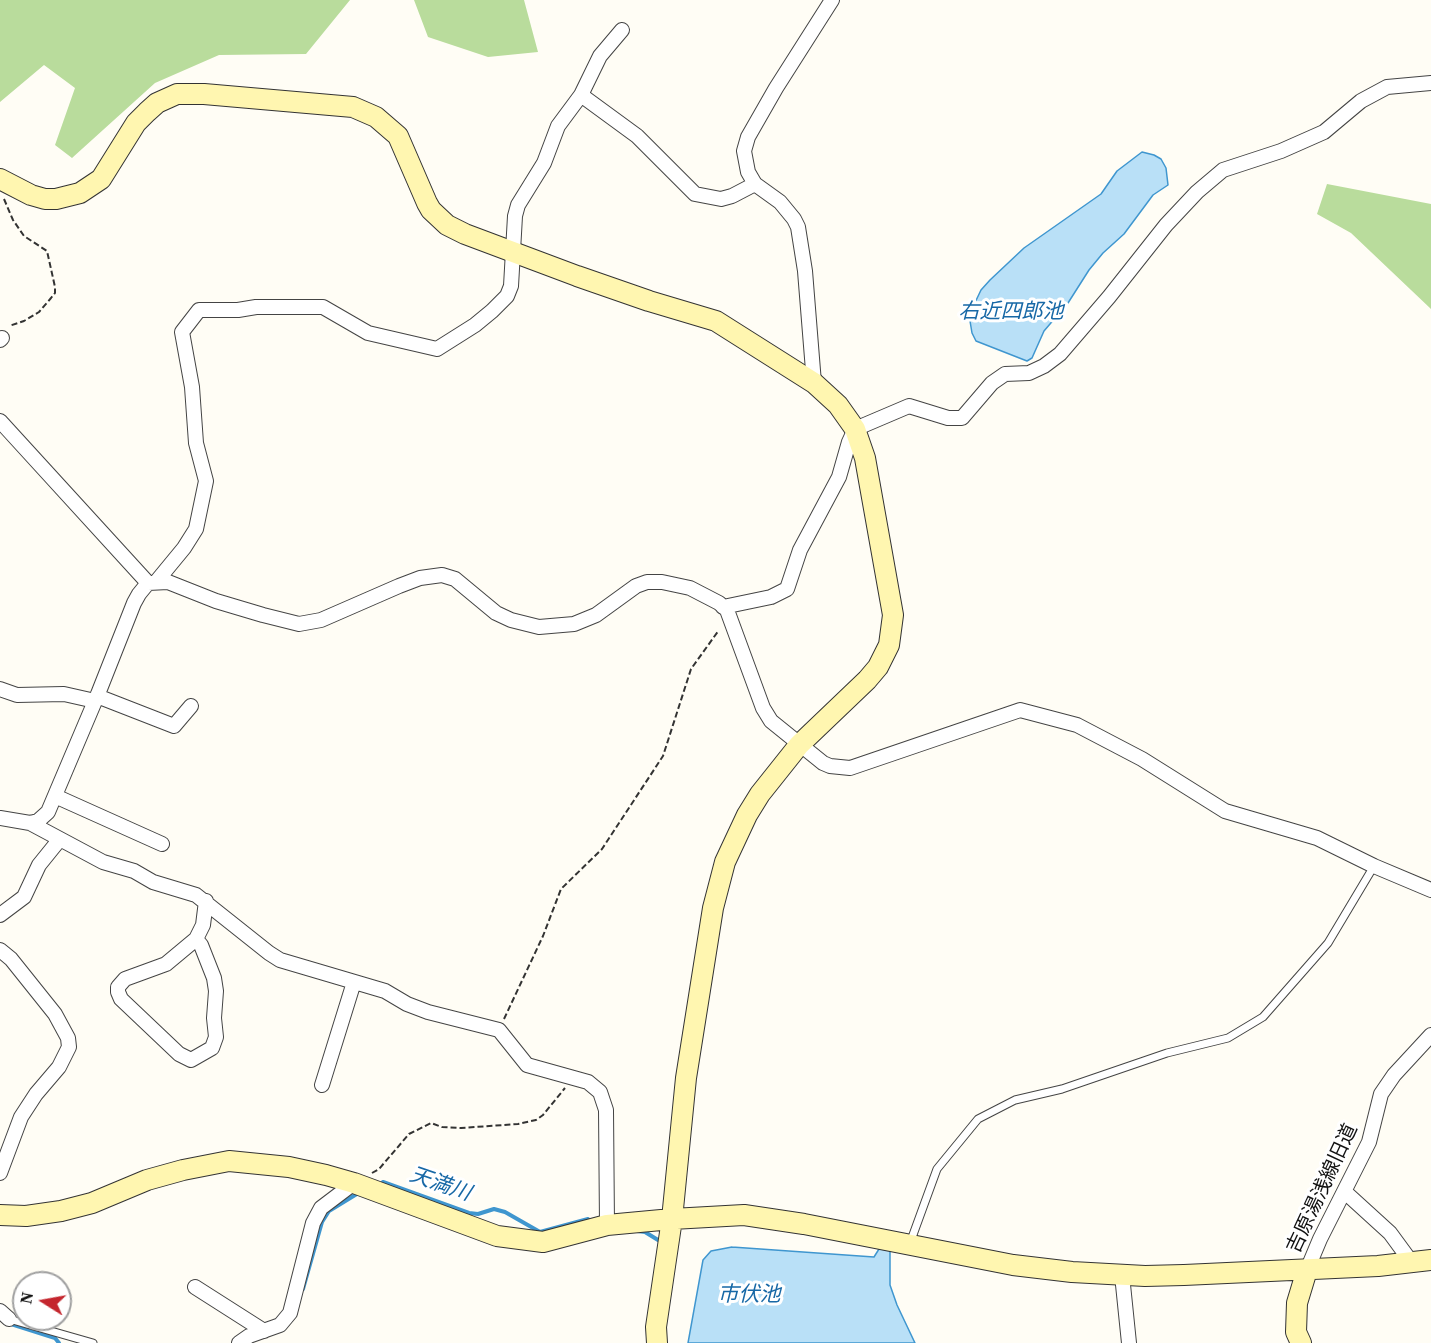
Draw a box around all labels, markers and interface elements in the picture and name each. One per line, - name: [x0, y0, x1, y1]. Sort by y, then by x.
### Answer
- water label: 右近四郎池: [959, 300, 1063, 326]
- street label: 吉原湯浅線旧道: [1283, 1120, 1363, 1258]
- water label: 天満川: [406, 1163, 474, 1207]
- north arrow: [12, 1271, 72, 1331]
- water label: 市伏池: [718, 1283, 780, 1309]
- text: N: [14, 1290, 38, 1306]

